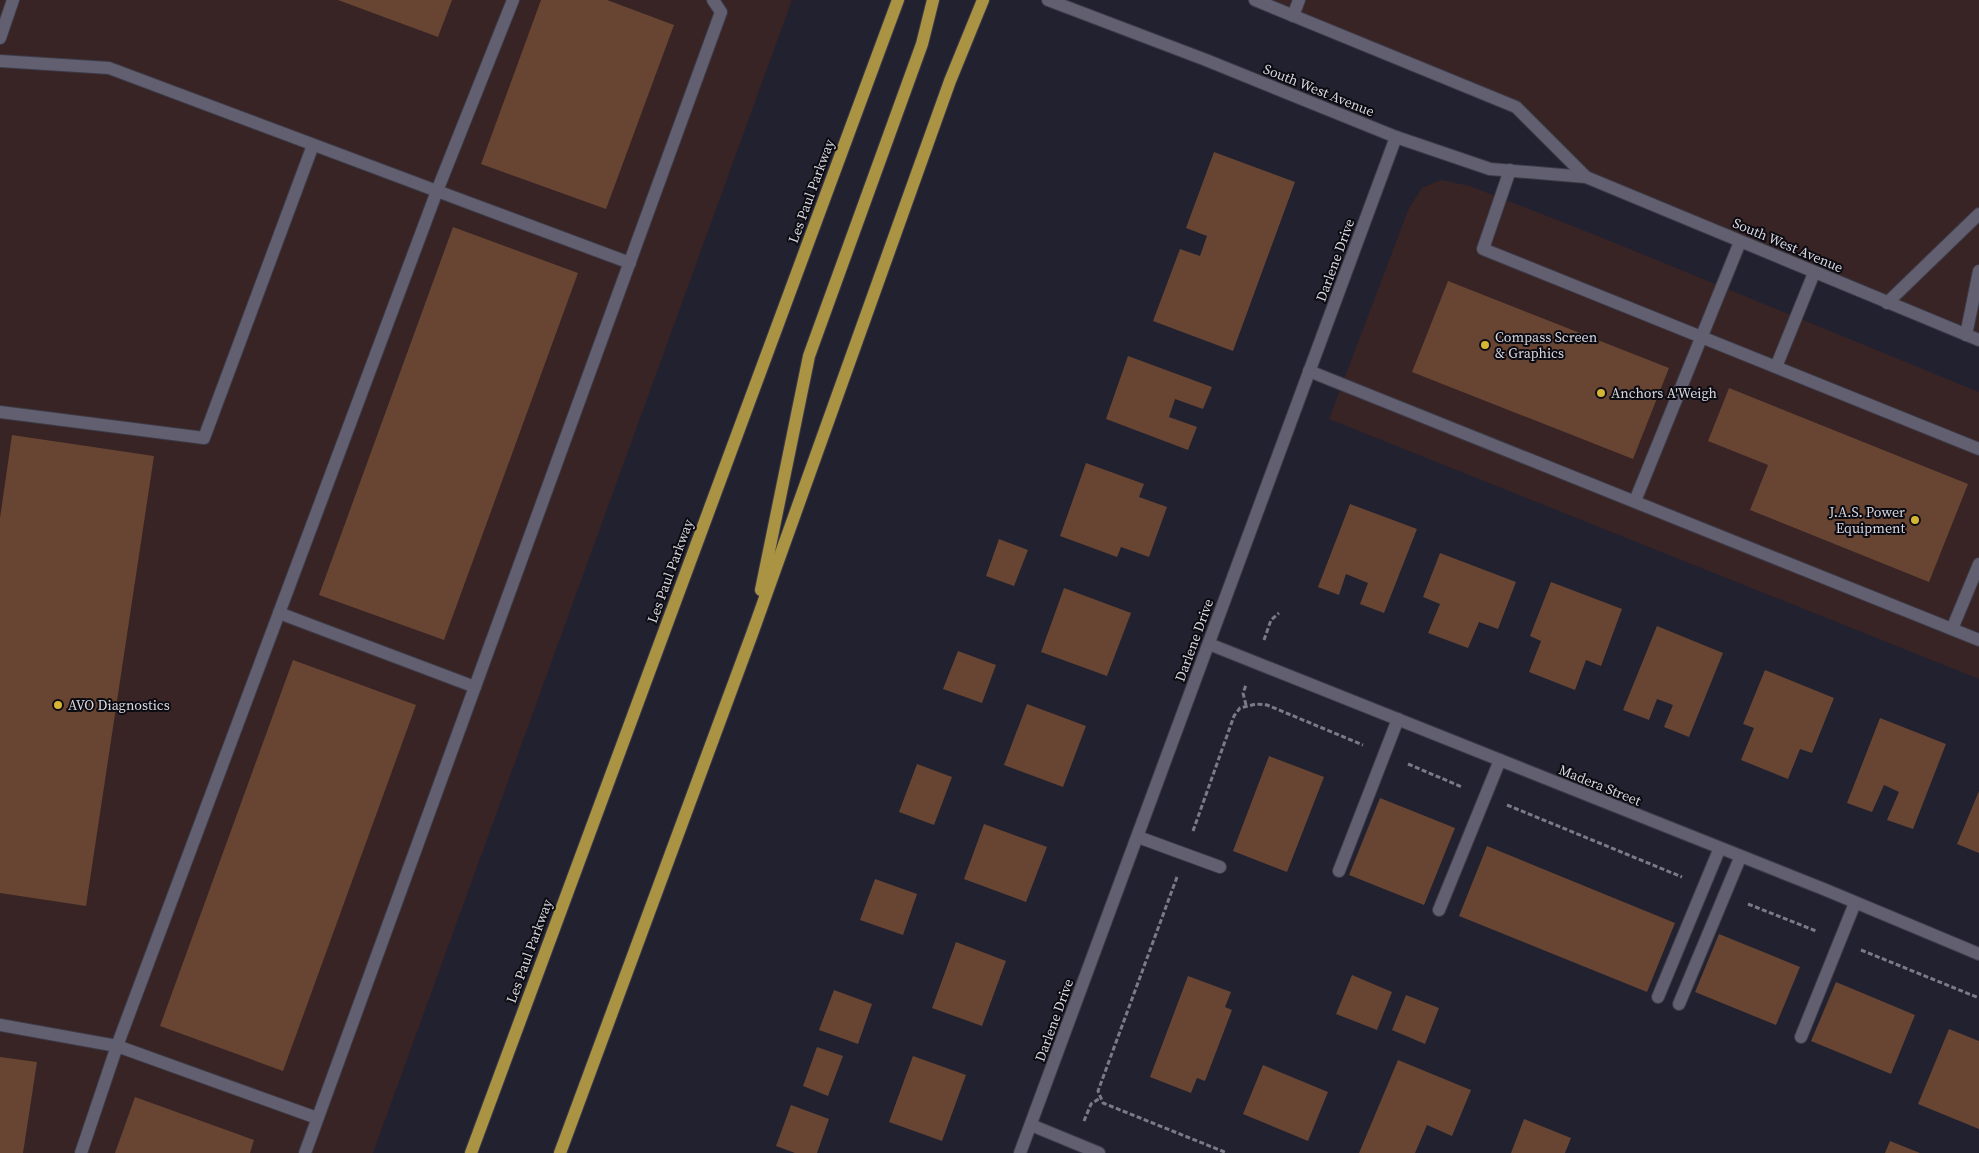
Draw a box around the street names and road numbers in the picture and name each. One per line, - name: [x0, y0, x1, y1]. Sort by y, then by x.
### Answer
- street label: South West Avenue: [1260, 59, 1378, 121]
- street label: Les Paul Parkway: [783, 136, 839, 246]
- street label: South West Avenue: [1730, 213, 1846, 277]
- street label: Darlene Drive: [1311, 216, 1359, 304]
- street label: Les Paul Parkway: [642, 516, 698, 626]
- street label: Darlene Drive: [1170, 596, 1218, 684]
- street label: Madera Street: [1556, 759, 1644, 811]
- street label: Les Paul Parkway: [501, 896, 557, 1006]
- street label: Darlene Drive: [1030, 976, 1078, 1064]

